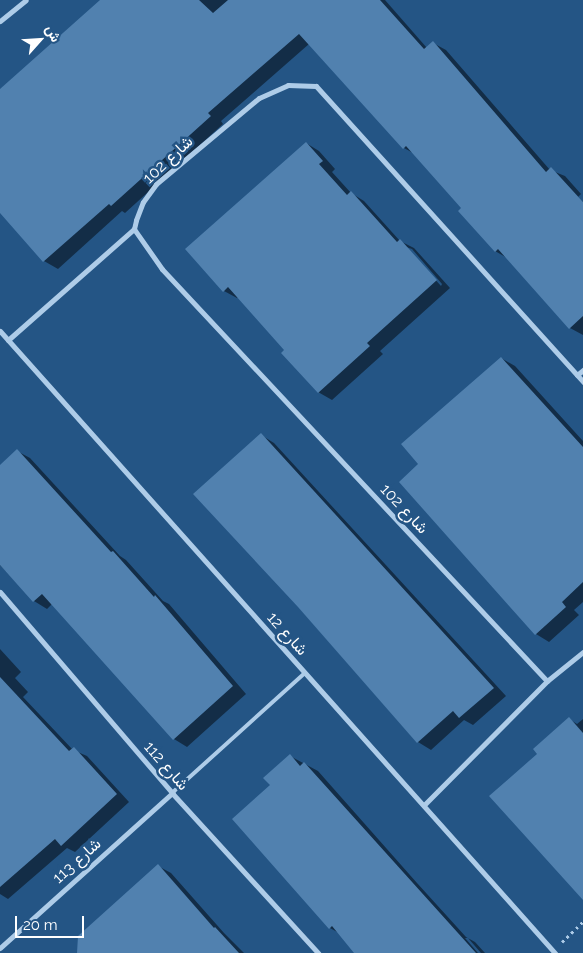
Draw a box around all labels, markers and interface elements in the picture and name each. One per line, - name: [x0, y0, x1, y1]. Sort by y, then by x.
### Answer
- north arrow: [15, 15, 65, 65]
- text: ش: [43, 22, 64, 44]
- street label: شارع 102: [139, 132, 197, 188]
- street label: شارع 102: [376, 480, 432, 538]
- street label: شارع 12: [263, 608, 311, 660]
- street label: شارع 112: [140, 738, 192, 794]
- street label: شارع 113: [49, 834, 105, 888]
- scale bar: [18, 906, 86, 938]
- text: 20 m: [23, 916, 58, 934]

